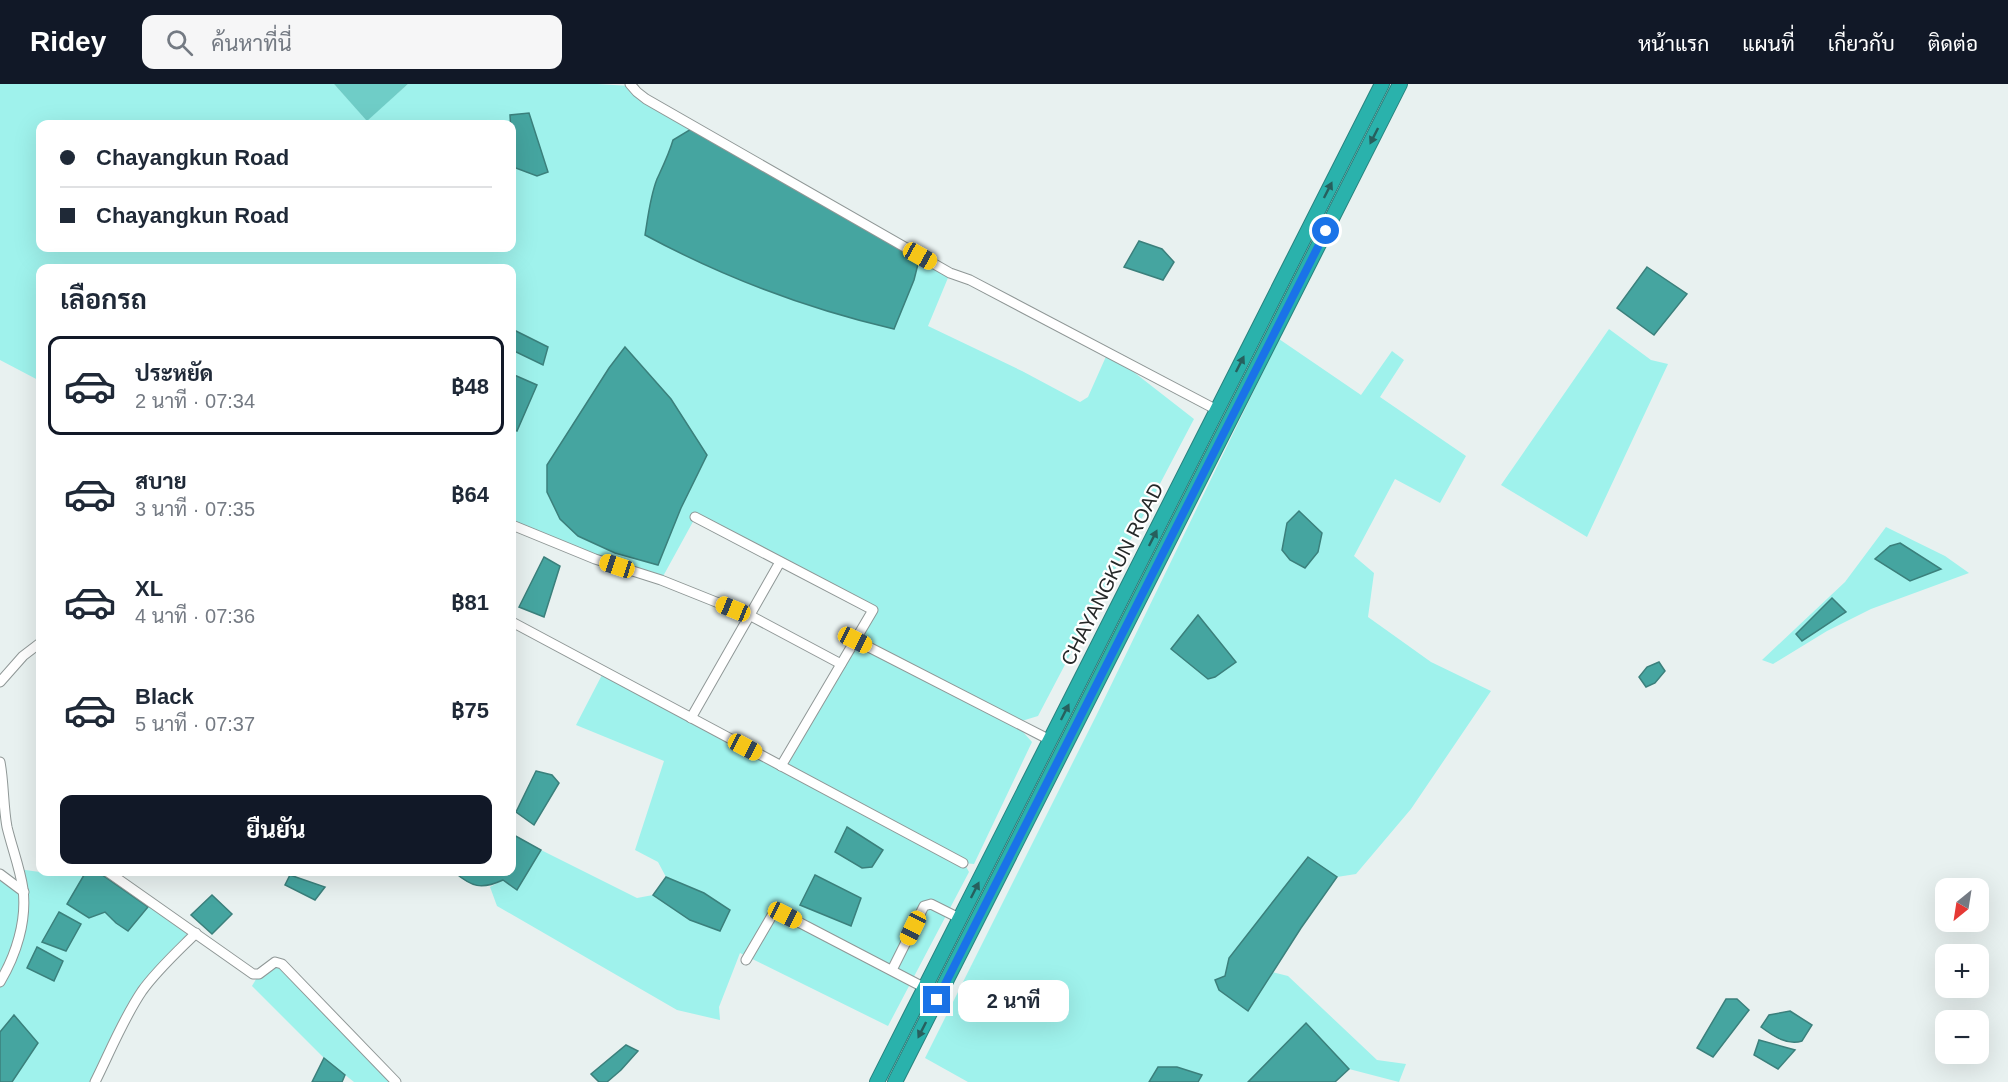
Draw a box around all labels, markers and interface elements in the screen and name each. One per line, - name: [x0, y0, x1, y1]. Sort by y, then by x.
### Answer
- search box: [142, 15, 562, 69]
- text: Ridey: [30, 26, 106, 57]
- icon: search: [163, 26, 196, 59]
- text: ค้นหาที่นี่: [211, 31, 292, 56]
- text: หน้าแรก: [1638, 32, 1709, 55]
- text: แผนที่: [1742, 32, 1795, 55]
- text: เกี่ยวกับ: [1828, 32, 1895, 55]
- text: ติดต่อ: [1928, 32, 1978, 55]
- one-way arrow: [1369, 128, 1379, 145]
- text: Chayangkun Road: [96, 145, 289, 170]
- one-way arrow: [1323, 181, 1333, 198]
- text: Chayangkun Road: [96, 203, 289, 228]
- route start: [1312, 217, 1339, 244]
- car: [900, 239, 940, 273]
- text: เลือกรถ: [60, 285, 147, 315]
- one-way arrow: [1235, 355, 1245, 373]
- icon: car: [63, 359, 117, 413]
- text: ประหยัด: [135, 361, 213, 386]
- text: ฿48: [451, 374, 489, 399]
- text: 2 นาที · 07:34: [135, 390, 255, 412]
- icon: car: [63, 467, 117, 521]
- text: สบาย: [135, 469, 187, 494]
- street label: CHAYANGKUN ROAD: [1056, 479, 1168, 669]
- text: ฿64: [451, 482, 489, 507]
- text: 3 นาที · 07:35: [135, 498, 255, 520]
- one-way arrow: [1148, 530, 1157, 547]
- car: [597, 552, 637, 580]
- icon: car: [63, 575, 117, 629]
- text: XL: [135, 576, 163, 601]
- text: ฿81: [451, 590, 489, 615]
- car: [713, 594, 753, 624]
- text: 4 นาที · 07:36: [135, 605, 255, 627]
- car: [835, 624, 875, 656]
- icon: car: [63, 683, 117, 737]
- text: Black: [135, 684, 194, 709]
- text: ฿75: [451, 698, 489, 723]
- one-way arrow: [1060, 704, 1069, 721]
- text: 5 นาที · 07:37: [135, 713, 255, 735]
- car: [725, 731, 765, 763]
- button: ยืนยัน: [60, 795, 492, 864]
- north arrow: [1935, 878, 1989, 932]
- map controls: [1935, 878, 1989, 1064]
- one-way arrow: [970, 881, 980, 898]
- car: [765, 899, 805, 931]
- car: [897, 908, 929, 948]
- button: +: [1935, 944, 1989, 998]
- callout: 2 นาที: [958, 979, 1069, 1021]
- route end: [923, 986, 950, 1013]
- text: 2 นาที: [987, 990, 1040, 1012]
- button: −: [1935, 1010, 1989, 1064]
- one-way arrow: [917, 1021, 927, 1038]

